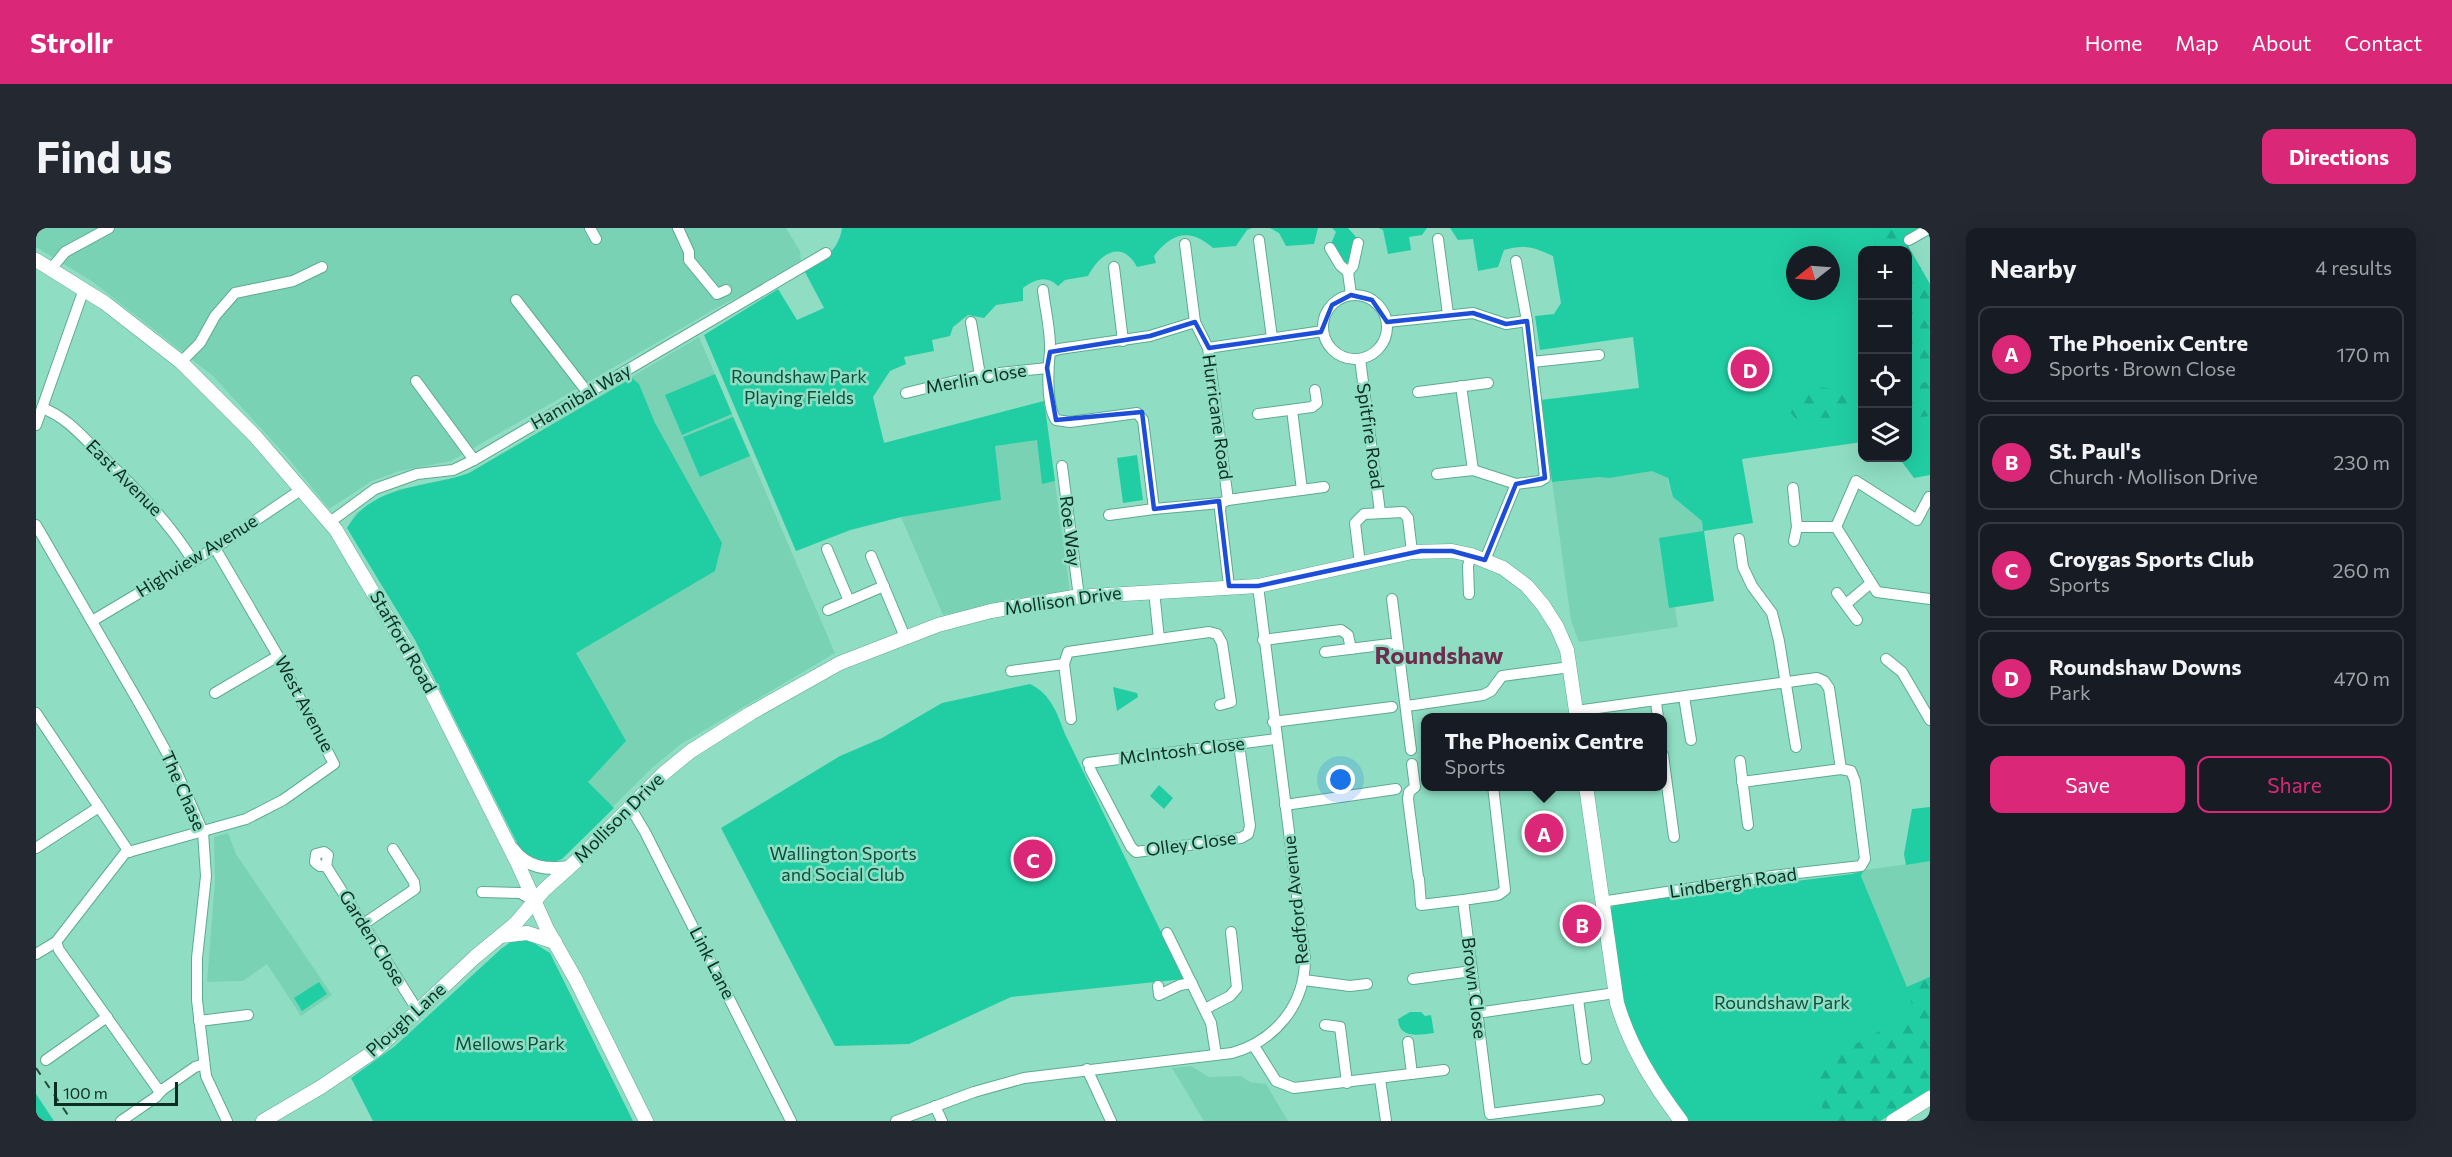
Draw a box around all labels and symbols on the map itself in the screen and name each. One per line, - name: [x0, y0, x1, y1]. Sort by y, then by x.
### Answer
- north arrow: [1786, 246, 1840, 300]
- pin: D: [1730, 346, 1770, 392]
- street label: Hurricane Road: [1198, 353, 1238, 481]
- street label: Merlin Close: [924, 358, 1028, 398]
- street label: Hannibal Way: [526, 359, 635, 434]
- park label: Roundshaw Park Playing Fields: [731, 365, 867, 408]
- street label: Spitfire Road: [1353, 381, 1389, 490]
- street label: East Avenue: [82, 434, 168, 520]
- street label: Roe Way: [1056, 494, 1086, 568]
- street label: Highview Avenue: [132, 509, 261, 601]
- street label: Mollison Drive: [1003, 581, 1123, 619]
- street label: Stafford Road: [366, 587, 442, 696]
- district label: Roundshaw: [1374, 640, 1504, 669]
- street label: West Avenue: [270, 652, 339, 755]
- street label: McIntosh Close: [1118, 731, 1246, 769]
- street label: The Chase: [157, 748, 211, 834]
- your location: [1326, 765, 1355, 794]
- street label: Mollison Drive: [569, 768, 668, 867]
- pin: A: [1524, 810, 1564, 856]
- street label: Olley Close: [1144, 826, 1237, 860]
- street label: Redford Avenue: [1277, 835, 1313, 966]
- pin: C: [1014, 836, 1052, 882]
- park label: Wallington Sports and Social Club: [769, 842, 917, 885]
- street label: Lindbergh Road: [1668, 862, 1798, 902]
- street label: Garden Close: [335, 886, 411, 989]
- pin: B: [1562, 902, 1602, 946]
- street label: Link Lane: [685, 923, 740, 1002]
- street label: Brown Close: [1458, 936, 1492, 1040]
- street label: Plough Lane: [361, 978, 450, 1061]
- park label: Roundshaw Park: [1714, 991, 1850, 1013]
- park label: Mellows Park: [455, 1032, 565, 1054]
- scale bar: [54, 1079, 178, 1106]

